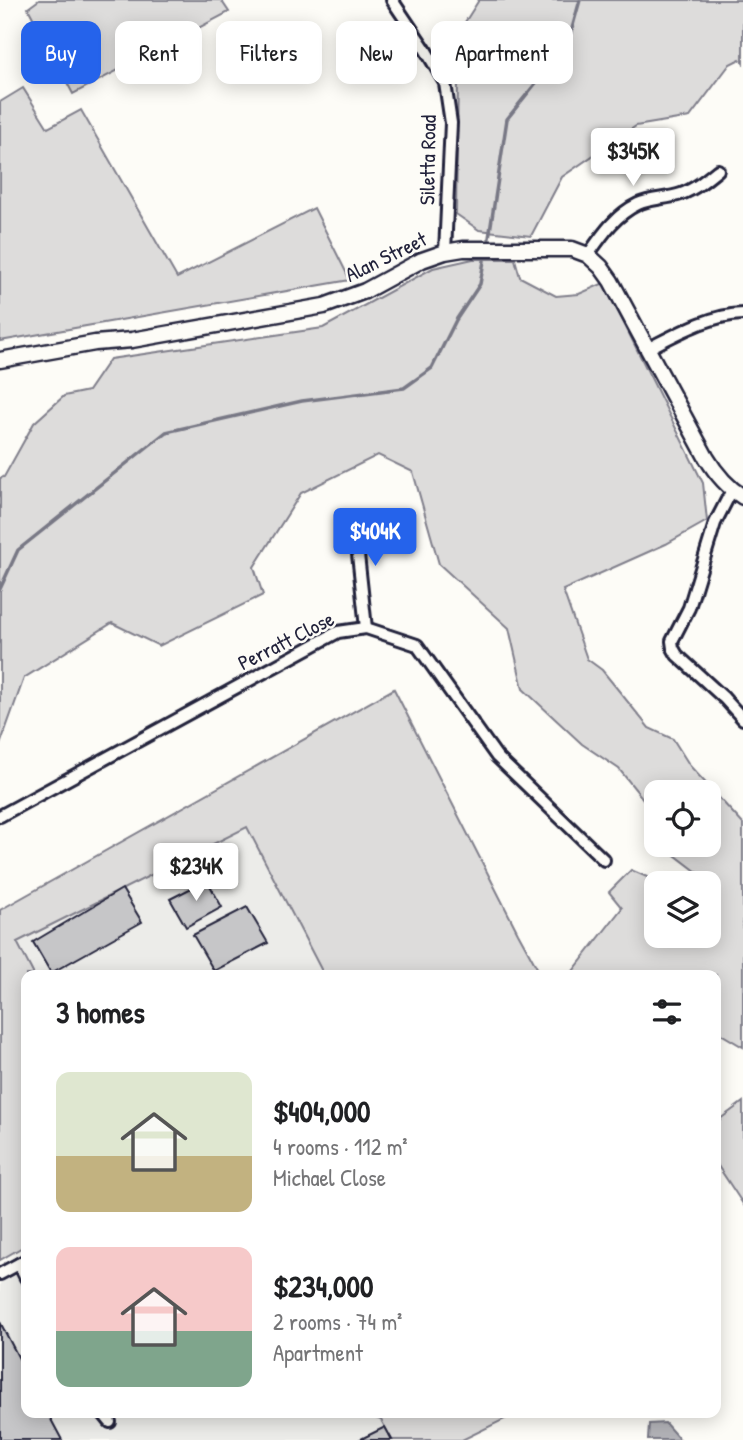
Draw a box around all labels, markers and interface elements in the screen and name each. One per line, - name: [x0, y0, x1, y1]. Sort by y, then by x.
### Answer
- chip: Buy: [21, 21, 101, 84]
- chip: Rent: [115, 21, 202, 84]
- chip: Filters: [216, 21, 322, 84]
- chip: New: [336, 21, 417, 84]
- chip: Apartment: [431, 21, 573, 84]
- street label: Siletta Road: [412, 115, 443, 205]
- pin: $345K: [584, 128, 682, 188]
- text: $345K: [607, 135, 659, 166]
- street label: Alan Street: [340, 224, 432, 289]
- pin: $404K: [326, 508, 424, 568]
- text: $404K: [349, 515, 401, 546]
- street label: Perratt Close: [233, 604, 339, 677]
- map controls: [644, 780, 721, 948]
- button: locate: [644, 780, 721, 857]
- pin: $234K: [147, 844, 245, 903]
- text: $234K: [169, 850, 223, 881]
- button: layers: [644, 871, 721, 948]
- text: 3 homes: [56, 992, 145, 1032]
- icon: filters: [648, 993, 686, 1031]
- text: $404,000: [273, 1091, 371, 1131]
- icon: home: [112, 1100, 196, 1184]
- text: 4 rooms · 112 m²: [273, 1131, 408, 1162]
- text: Michael Close: [273, 1162, 386, 1193]
- text: $234,000: [273, 1266, 373, 1306]
- icon: home: [112, 1275, 196, 1359]
- text: 2 rooms · 74 m²: [273, 1306, 402, 1337]
- text: Apartment: [273, 1337, 363, 1368]

